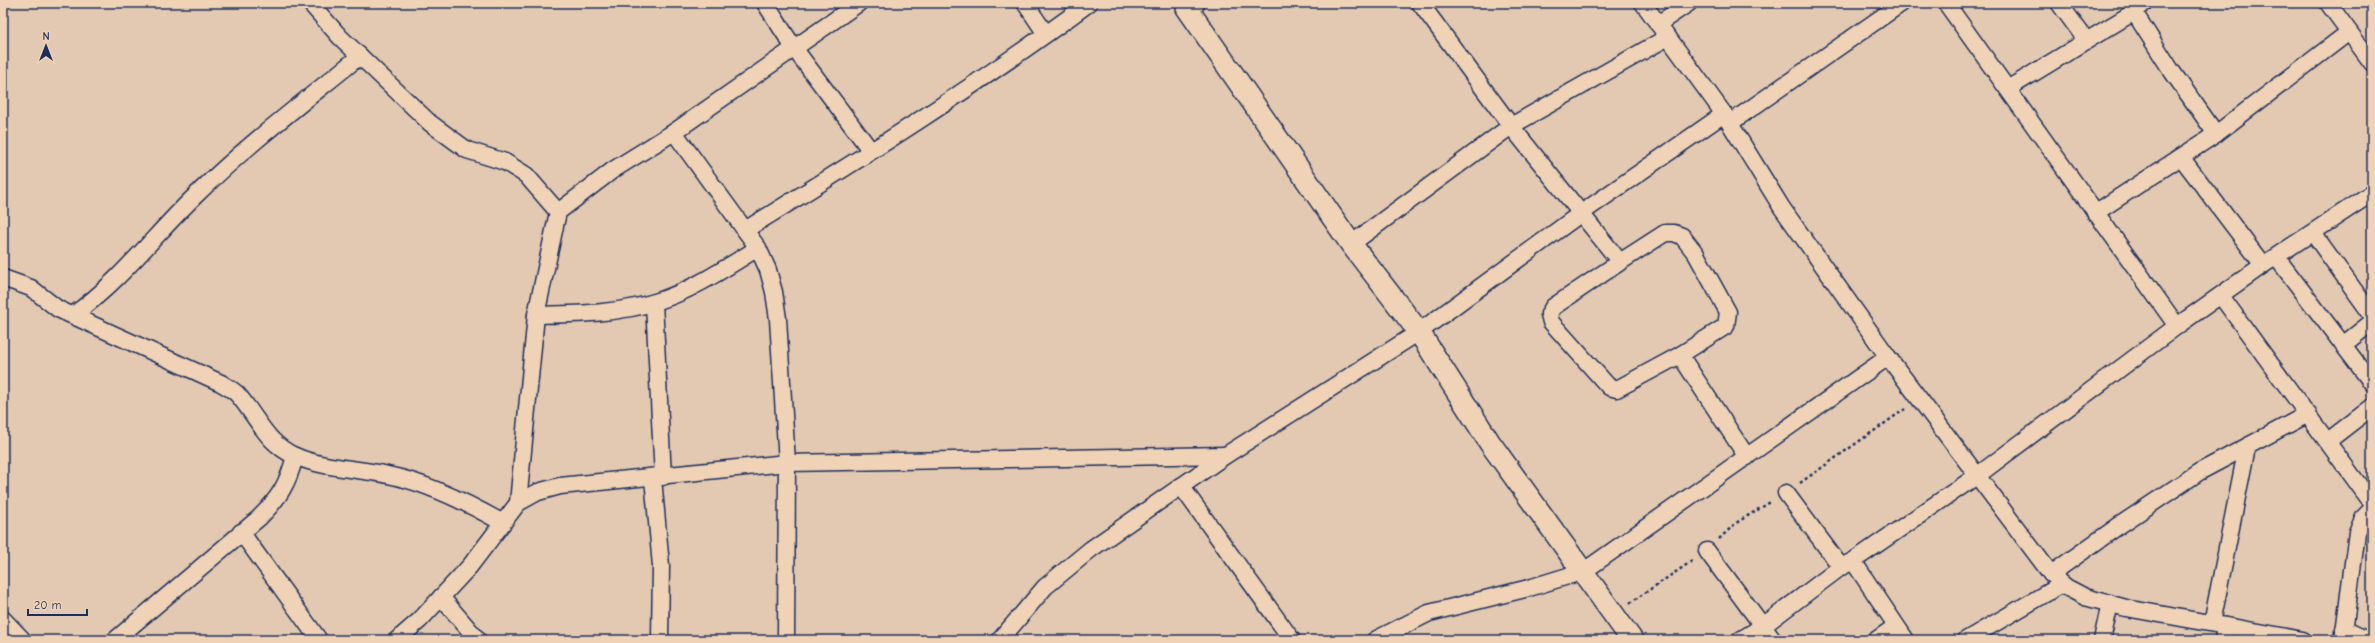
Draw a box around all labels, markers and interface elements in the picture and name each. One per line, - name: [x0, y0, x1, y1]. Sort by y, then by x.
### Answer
- north arrow: [26, 26, 66, 66]
- text: N: [42, 30, 50, 43]
- scale bar: [28, 591, 87, 617]
- text: 20 m: [34, 598, 62, 612]

